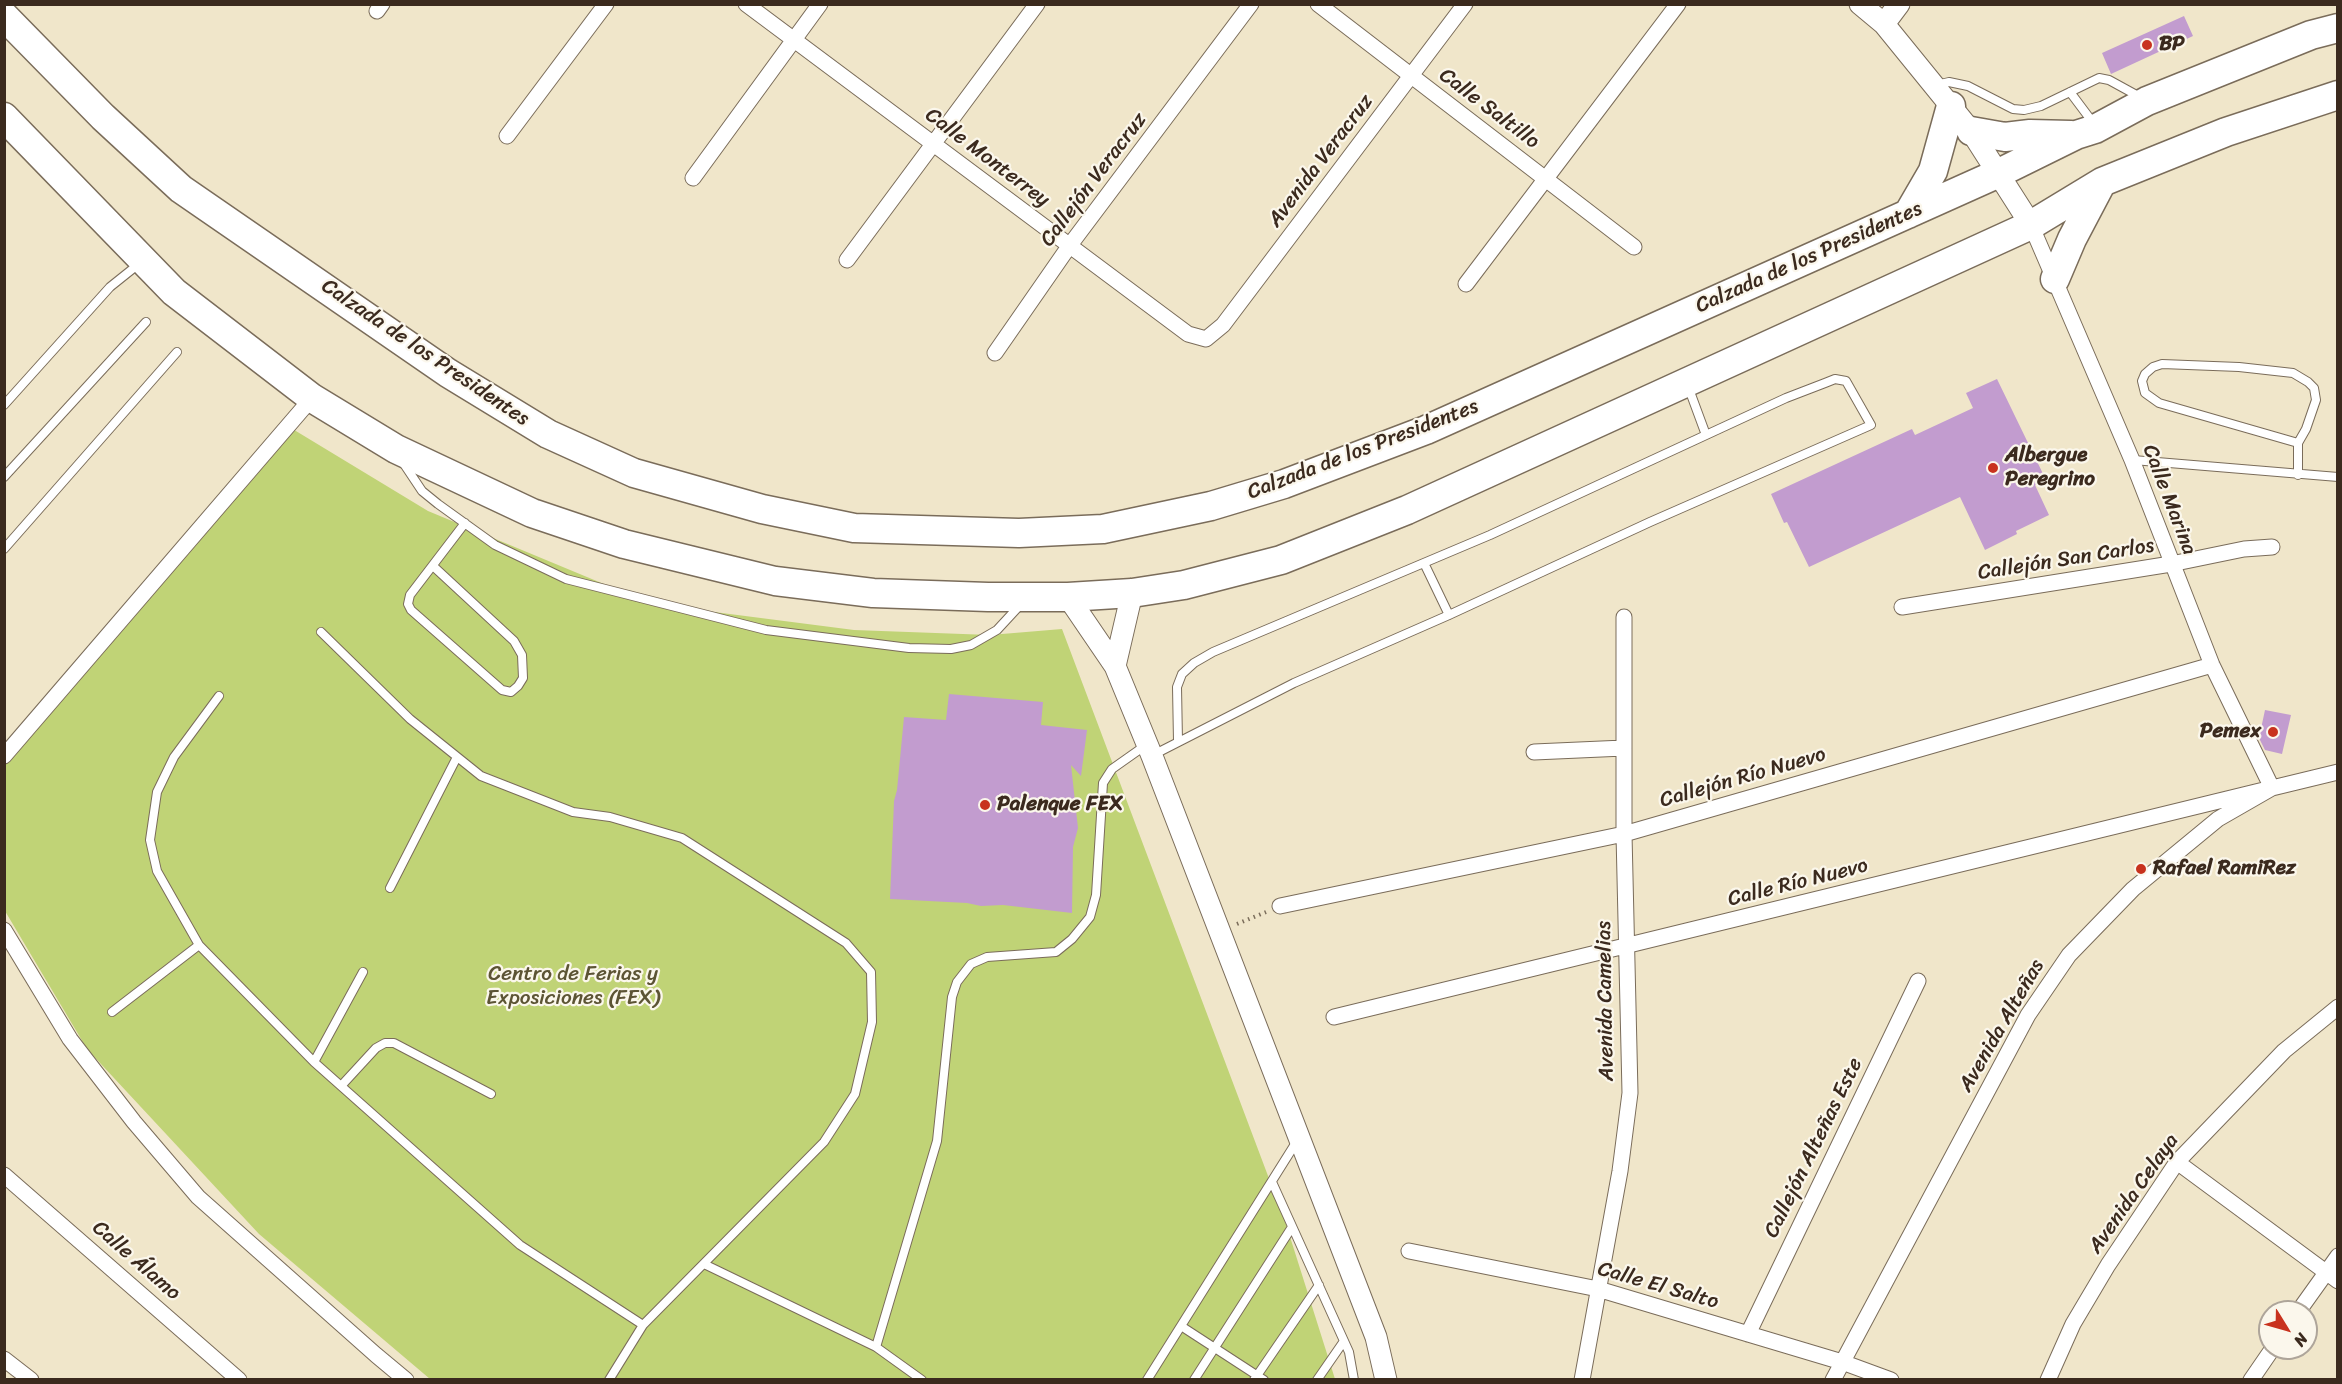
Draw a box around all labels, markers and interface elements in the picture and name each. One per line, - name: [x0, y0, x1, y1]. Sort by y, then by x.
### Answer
- place label: BP: [2159, 32, 2185, 58]
- marker: BP: [2140, 38, 2154, 52]
- street label: Calle Saltillo: [1434, 63, 1544, 155]
- street label: Avenida Veracruz: [1263, 90, 1379, 232]
- street label: Calle Monterrey: [920, 103, 1054, 213]
- street label: Callejón Veracruz: [1035, 108, 1153, 252]
- street label: Calzada de los Presidentes: [1692, 197, 1926, 319]
- street label: Calzada de los Presidentes: [316, 274, 534, 432]
- street label: Calzada de los Presidentes: [1244, 394, 1482, 506]
- street label: Calle Marina: [2136, 441, 2202, 559]
- place label: Albergue Peregrino: [2005, 443, 2095, 493]
- marker: Albergue Peregrino: [1986, 461, 2000, 475]
- street label: Callejón San Carlos: [1976, 534, 2156, 586]
- place label: Pemex: [2200, 719, 2261, 745]
- marker: Pemex: [2266, 725, 2280, 739]
- street label: Callejón Río Nuevo: [1657, 742, 1829, 814]
- place label: Palenque FEX: [997, 792, 1123, 818]
- marker: Palenque FEX: [978, 798, 992, 812]
- street label: Calle Río Nuevo: [1725, 853, 1871, 913]
- place label: Rafael RamiRez: [2153, 856, 2296, 882]
- marker: Rafael RamiRez: [2134, 862, 2148, 876]
- street label: Avenida Camelias: [1592, 921, 1620, 1081]
- street label: Avenida Alteñas: [1954, 955, 2050, 1097]
- park label: Centro de Ferias y Exposiciones (FEX): [486, 962, 660, 1012]
- street label: Callejón Alteñas Este: [1760, 1054, 1868, 1242]
- street label: Avenida Celaya: [2083, 1129, 2185, 1259]
- street label: Calle Álamo: [87, 1216, 185, 1306]
- street label: Calle El Salto: [1595, 1257, 1721, 1315]
- north arrow: [2258, 1300, 2318, 1360]
- text: N: [2286, 1327, 2316, 1353]

